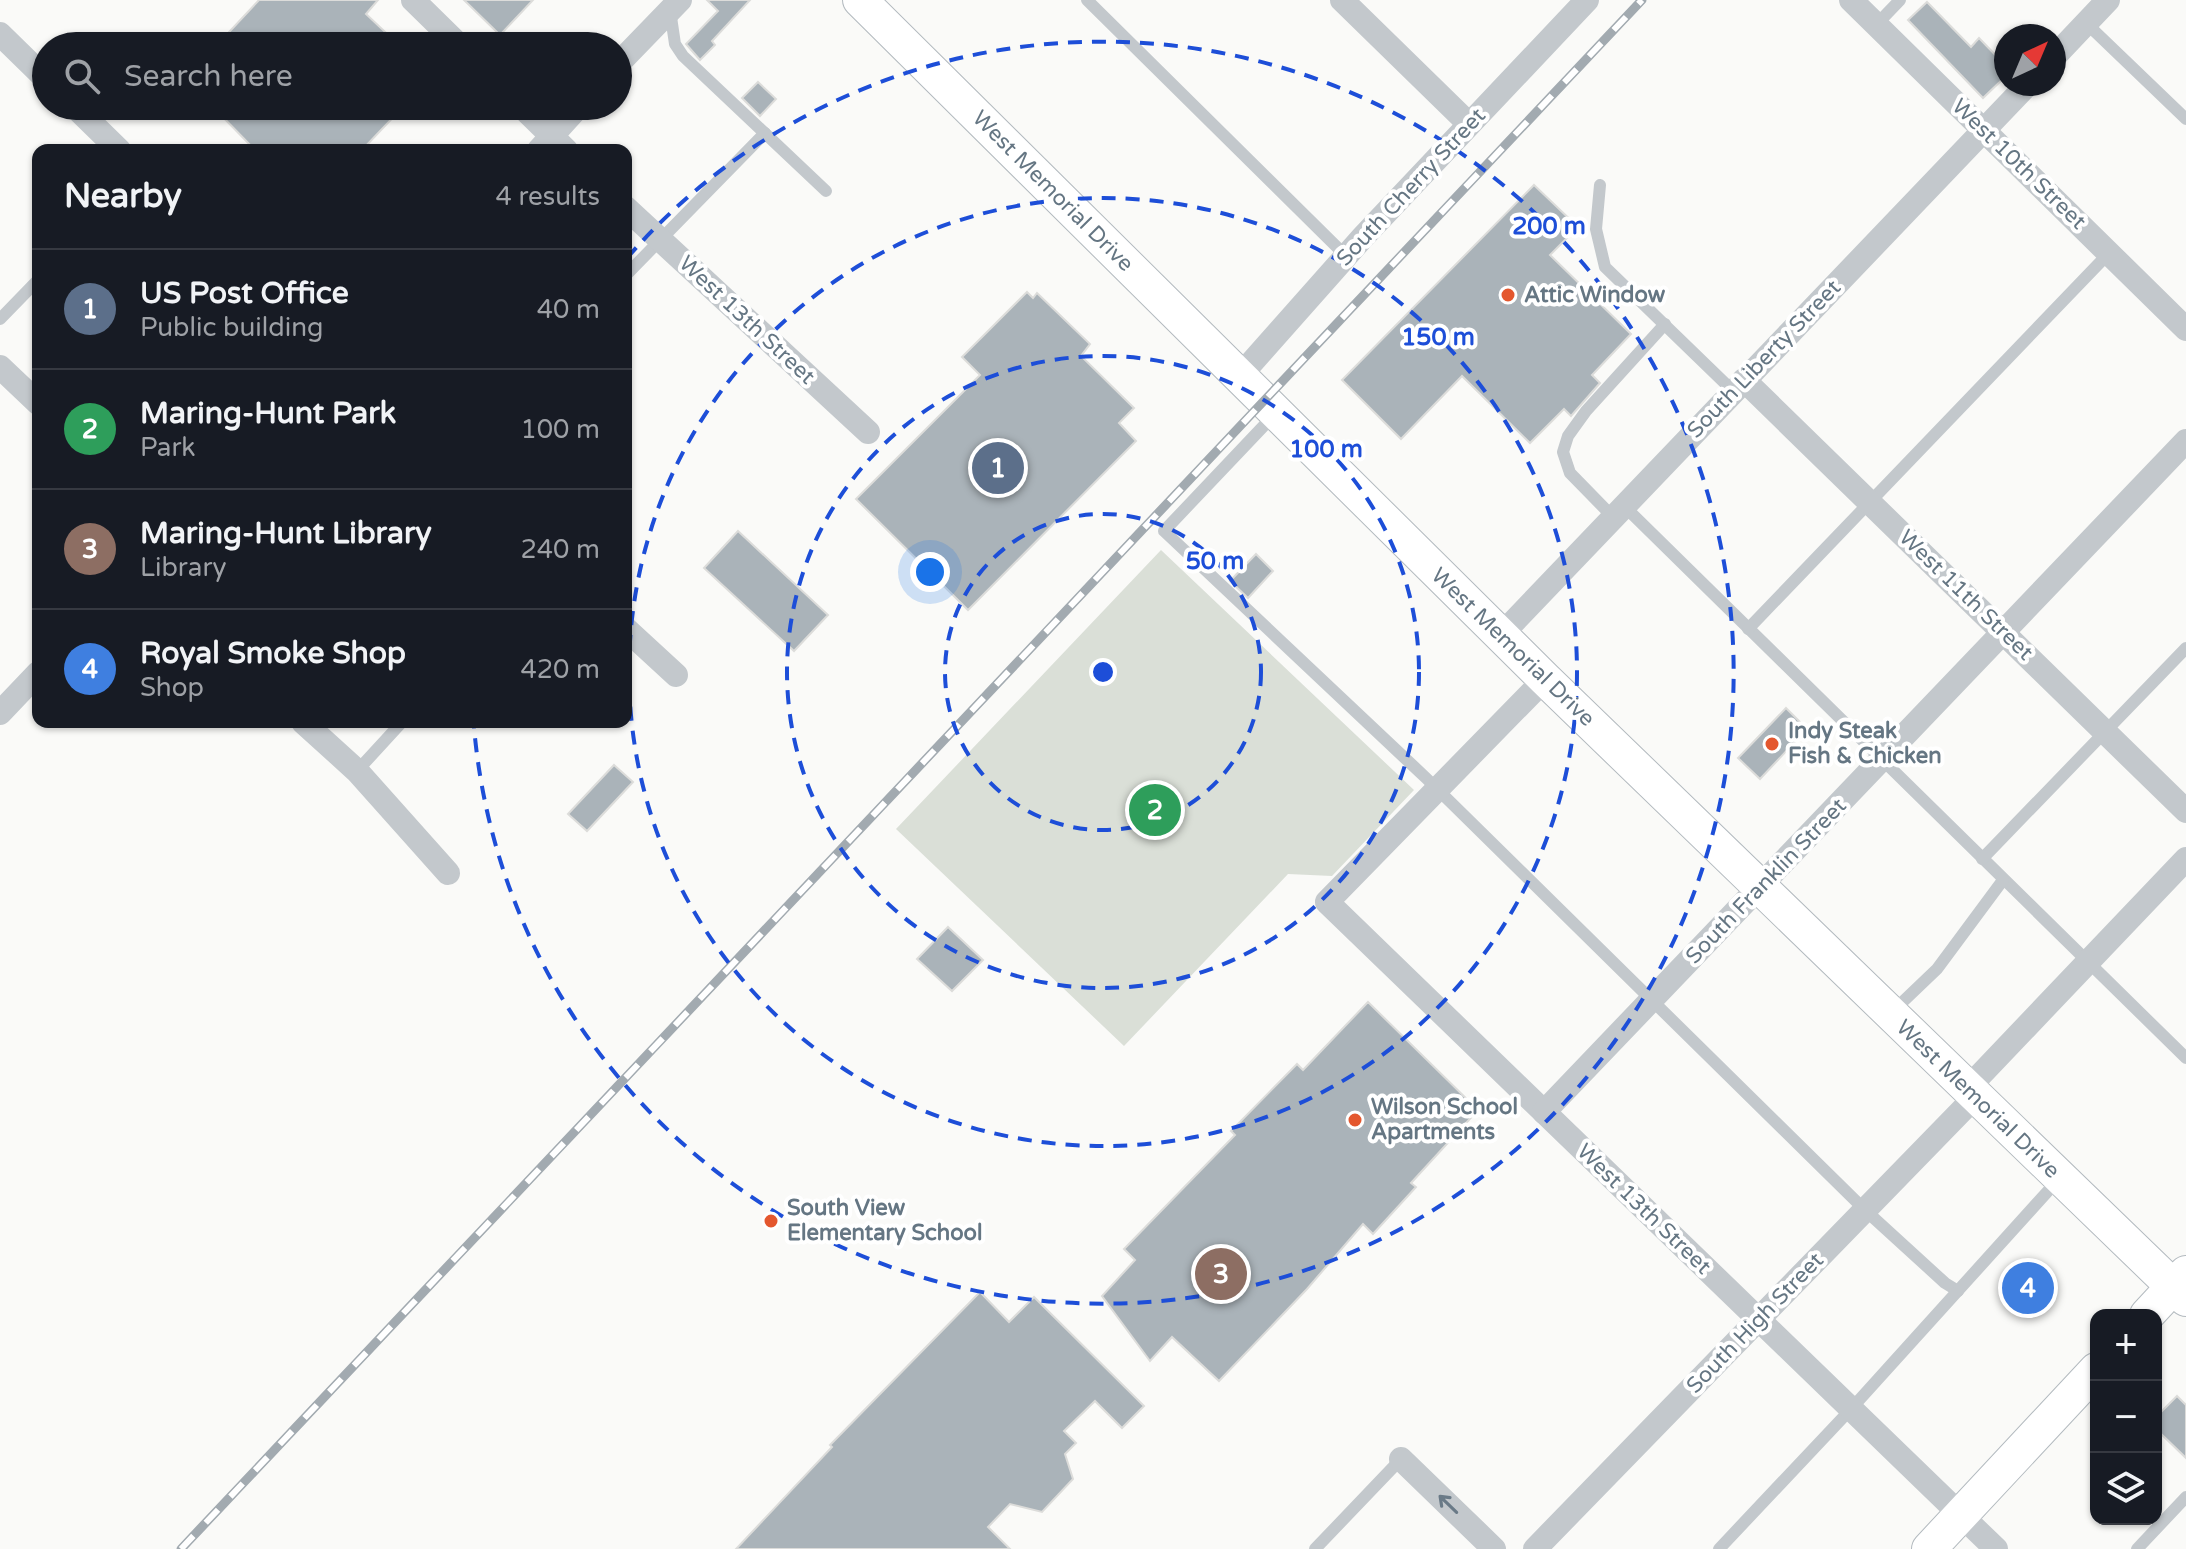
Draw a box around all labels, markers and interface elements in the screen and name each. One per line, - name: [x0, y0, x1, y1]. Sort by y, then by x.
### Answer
- north arrow: [1994, 24, 2066, 96]
- search box: [32, 32, 632, 120]
- icon: search: [60, 54, 104, 98]
- text: Search here: [124, 58, 293, 95]
- street label: West 10th Street: [1947, 93, 2091, 235]
- street label: South Cherry Street: [1331, 103, 1491, 271]
- street label: West Memorial Drive: [967, 105, 1139, 277]
- text: Nearby: [64, 176, 182, 217]
- text: 4 results: [495, 181, 600, 212]
- text: 200 m: [1512, 212, 1586, 241]
- street label: West 13th Street: [674, 250, 820, 390]
- text: US Post Office: [140, 275, 349, 312]
- street label: South Liberty Street: [1682, 275, 1846, 443]
- place label: Attic Window: [1524, 282, 1666, 308]
- marker: Attic Window: [1499, 286, 1517, 304]
- text: 1: [82, 294, 98, 325]
- text: 40 m: [537, 294, 600, 325]
- text: Public building: [140, 312, 323, 343]
- text: 150 m: [1401, 323, 1475, 352]
- text: Maring-Hunt Park: [140, 395, 396, 432]
- text: 2: [82, 414, 98, 445]
- text: 100 m: [520, 414, 600, 445]
- text: Park: [140, 432, 196, 463]
- text: 100 m: [1289, 435, 1363, 464]
- pin: 1: [972, 438, 1024, 498]
- text: Maring-Hunt Library: [140, 515, 432, 552]
- street label: West 11th Street: [1894, 524, 2038, 666]
- text: 3: [82, 534, 98, 565]
- text: 240 m: [520, 534, 600, 565]
- text: 50 m: [1186, 547, 1244, 576]
- text: Library: [140, 552, 226, 583]
- your location: [910, 552, 950, 592]
- street label: West Memorial Drive: [1426, 562, 1600, 732]
- text: Royal Smoke Shop: [140, 635, 406, 672]
- text: 4: [82, 654, 98, 685]
- text: 420 m: [520, 654, 600, 685]
- centre of rings: [1089, 658, 1117, 686]
- text: Shop: [140, 672, 204, 703]
- place label: Indy Steak Fish & Chicken: [1788, 718, 1942, 769]
- marker: Indy Steak Fish & Chicken: [1763, 735, 1781, 753]
- pin: 2: [1129, 780, 1181, 840]
- street label: South Franklin Street: [1680, 793, 1852, 969]
- street label: West Memorial Drive: [1891, 1014, 2065, 1184]
- place label: Wilson School Apartments: [1371, 1094, 1518, 1145]
- marker: Wilson School Apartments: [1346, 1111, 1364, 1129]
- street label: West 13th Street: [1572, 1138, 1716, 1280]
- place label: South View Elementary School: [787, 1195, 982, 1246]
- marker: South View Elementary School: [762, 1212, 780, 1230]
- pin: 3: [1195, 1244, 1247, 1304]
- street label: South High Street: [1681, 1247, 1829, 1399]
- pin: 4: [2002, 1258, 2054, 1318]
- map controls: [2090, 1309, 2162, 1525]
- button: +: [2090, 1309, 2162, 1381]
- button: −: [2090, 1381, 2162, 1453]
- button: layers: [2090, 1453, 2162, 1525]
- one-way arrow: [1439, 1495, 1458, 1514]

